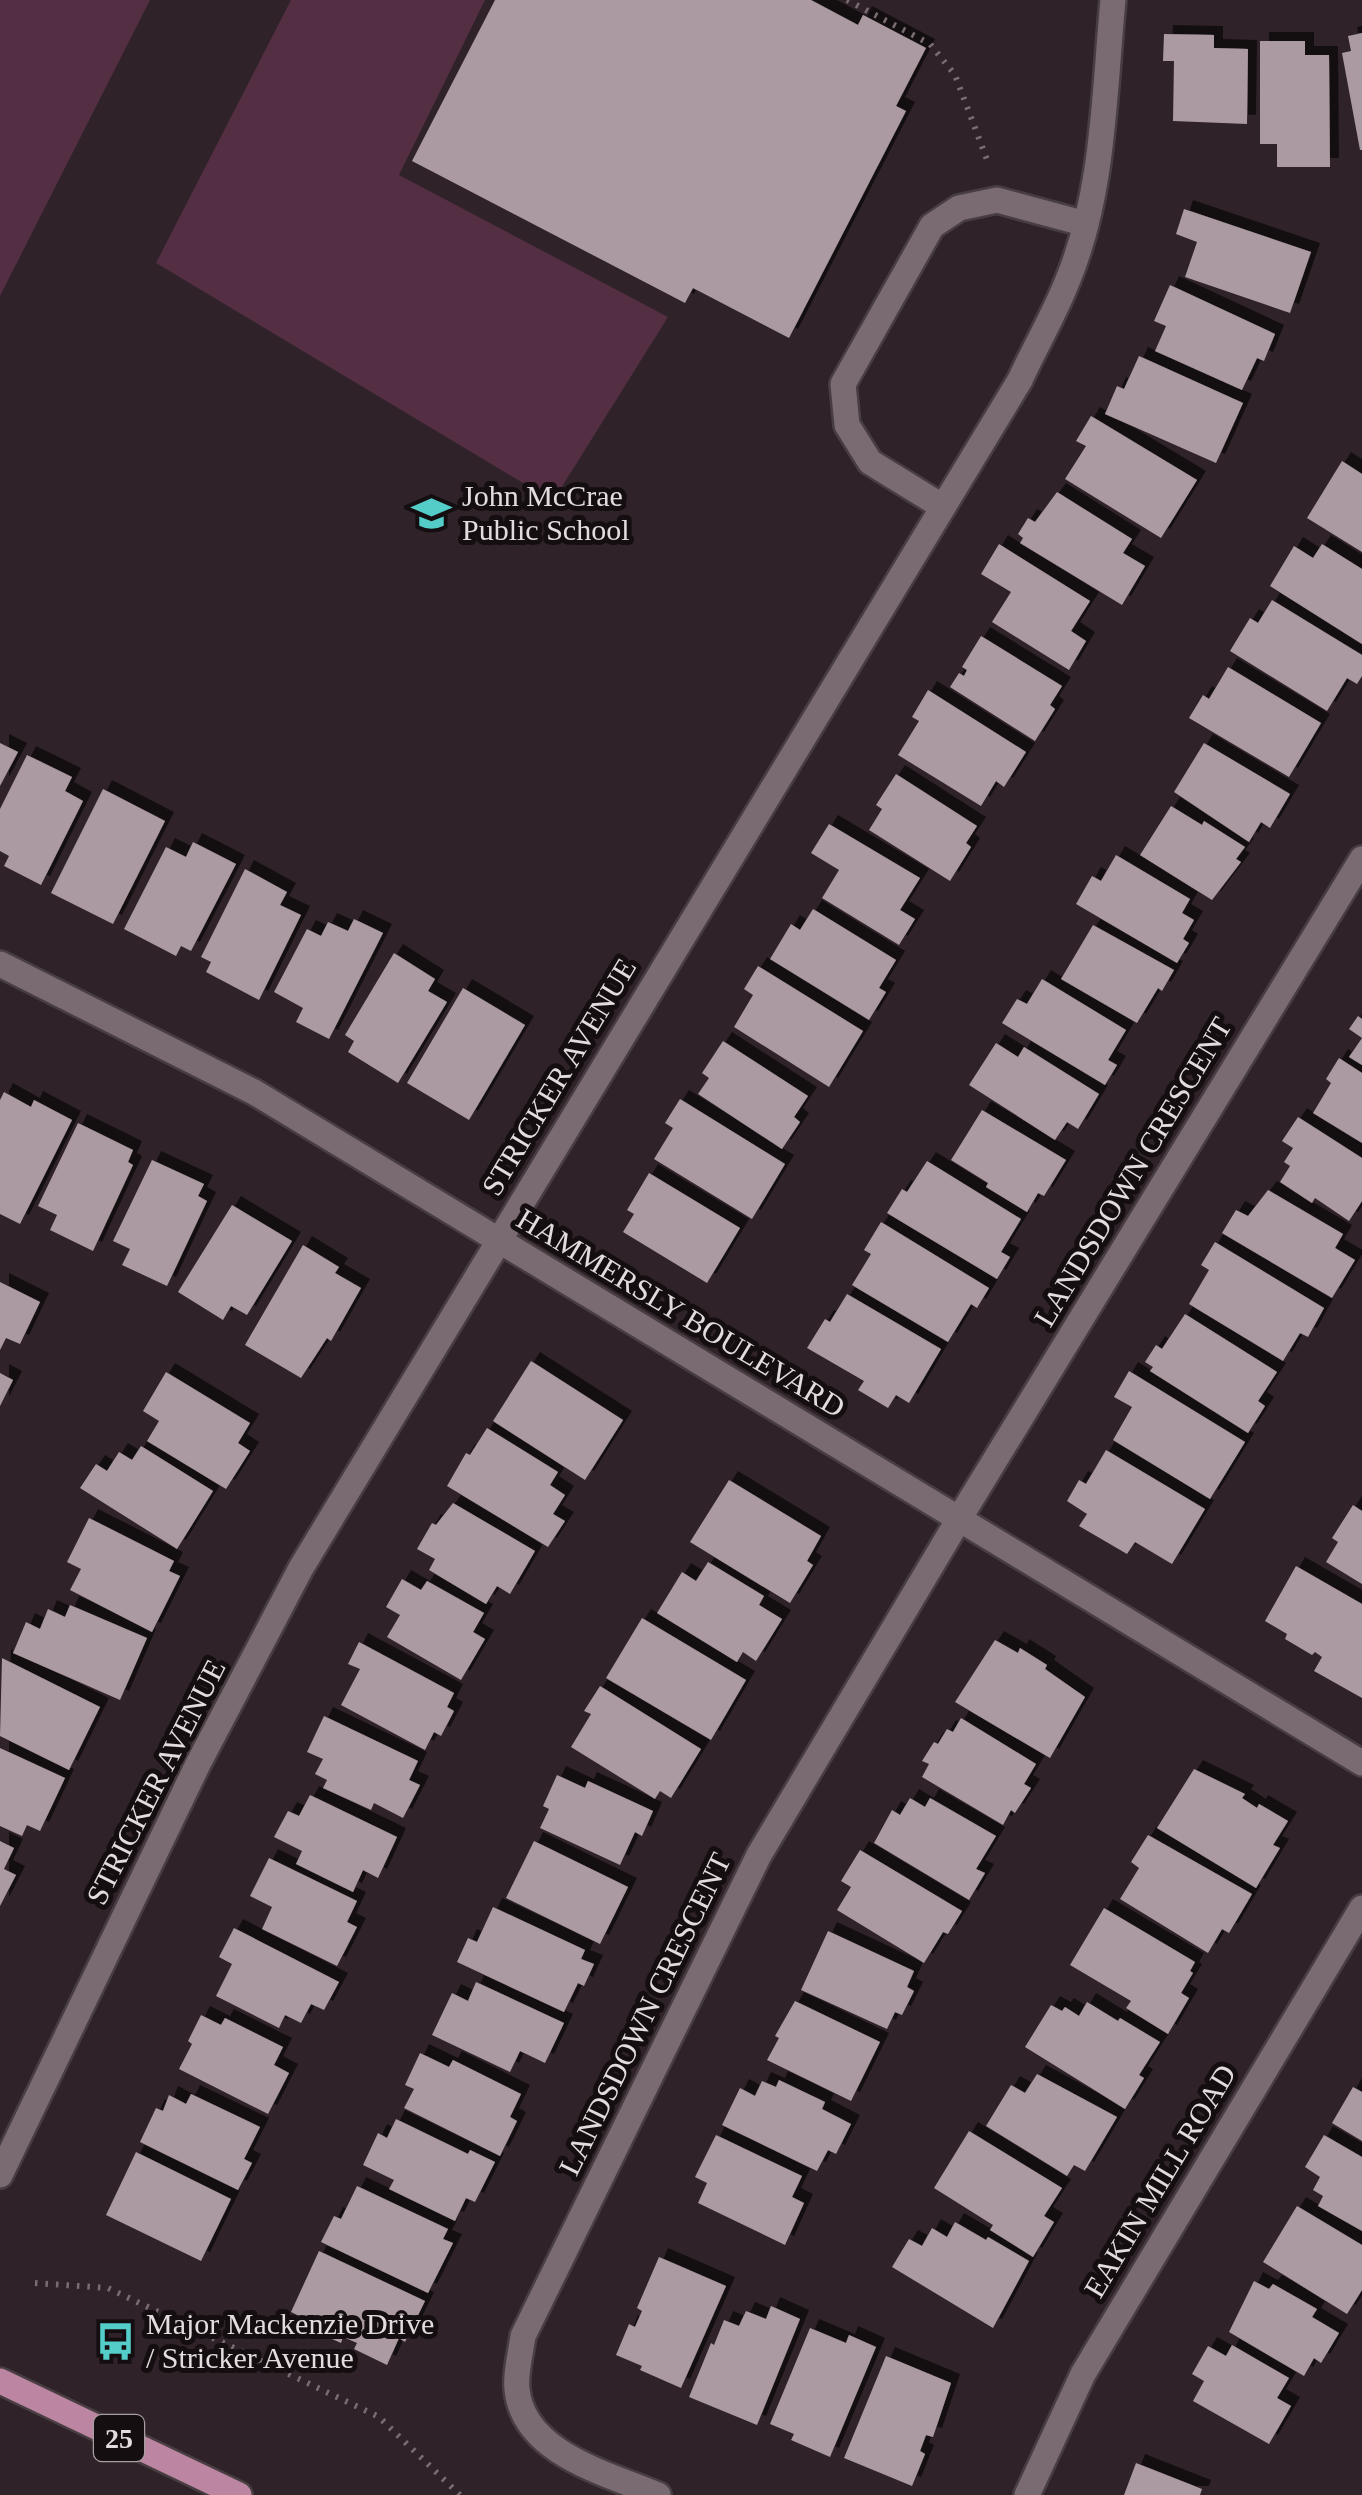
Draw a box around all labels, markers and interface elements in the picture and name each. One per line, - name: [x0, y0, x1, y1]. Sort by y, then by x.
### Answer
- place label: John McCrae Public School: [462, 479, 630, 546]
- school or university icon: John McCrae Public School: [411, 492, 453, 534]
- street label: STRICKER AVENUE: [475, 952, 642, 1201]
- street label: LANDSDOWN CRESCENT: [1027, 1011, 1238, 1332]
- street label: HAMMERSLY BOULEVARD: [512, 1202, 851, 1424]
- street label: STRICKER AVENUE: [79, 1654, 232, 1910]
- street label: LANDSDOWN CRESCENT: [552, 1847, 737, 2180]
- street label: EAKIN MILL ROAD: [1077, 2058, 1242, 2303]
- place label: Major Mackenzie Drive / Stricker Avenue: [146, 2307, 434, 2374]
- bus stop icon: Major Mackenzie Drive / Stricker Avenue: [95, 2320, 137, 2362]
- road number: 25: [94, 2415, 144, 2461]

